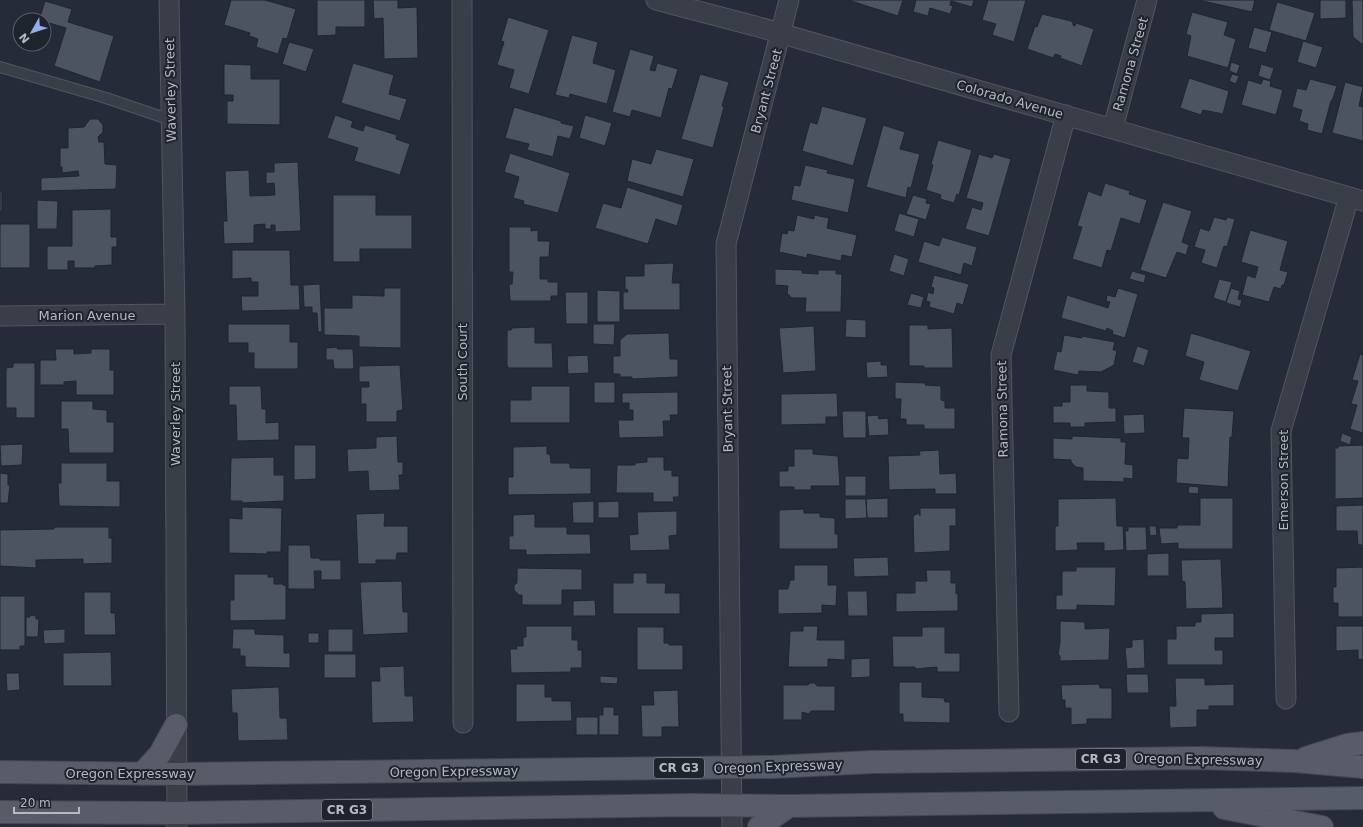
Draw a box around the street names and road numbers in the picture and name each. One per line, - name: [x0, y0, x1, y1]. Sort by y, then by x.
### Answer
- street label: Ramona Street: [1110, 15, 1151, 113]
- street label: Waverley Street: [162, 38, 179, 142]
- street label: Bryant Street: [748, 47, 785, 135]
- street label: Colorado Avenue: [955, 77, 1065, 122]
- street label: Marion Avenue: [39, 308, 135, 323]
- street label: South Court: [455, 323, 470, 401]
- street label: Ramona Street: [994, 360, 1011, 458]
- street label: Waverley Street: [168, 362, 183, 466]
- street label: Bryant Street: [719, 365, 736, 453]
- street label: Emerson Street: [1276, 430, 1291, 530]
- road number: CR G3: [1076, 749, 1126, 769]
- street label: Oregon Expressway: [1133, 751, 1263, 768]
- street label: Oregon Expressway: [713, 757, 843, 776]
- road number: CR G3: [654, 758, 704, 778]
- street label: Oregon Expressway: [389, 763, 519, 780]
- street label: Oregon Expressway: [66, 766, 195, 781]
- road number: CR G3: [322, 800, 372, 820]

